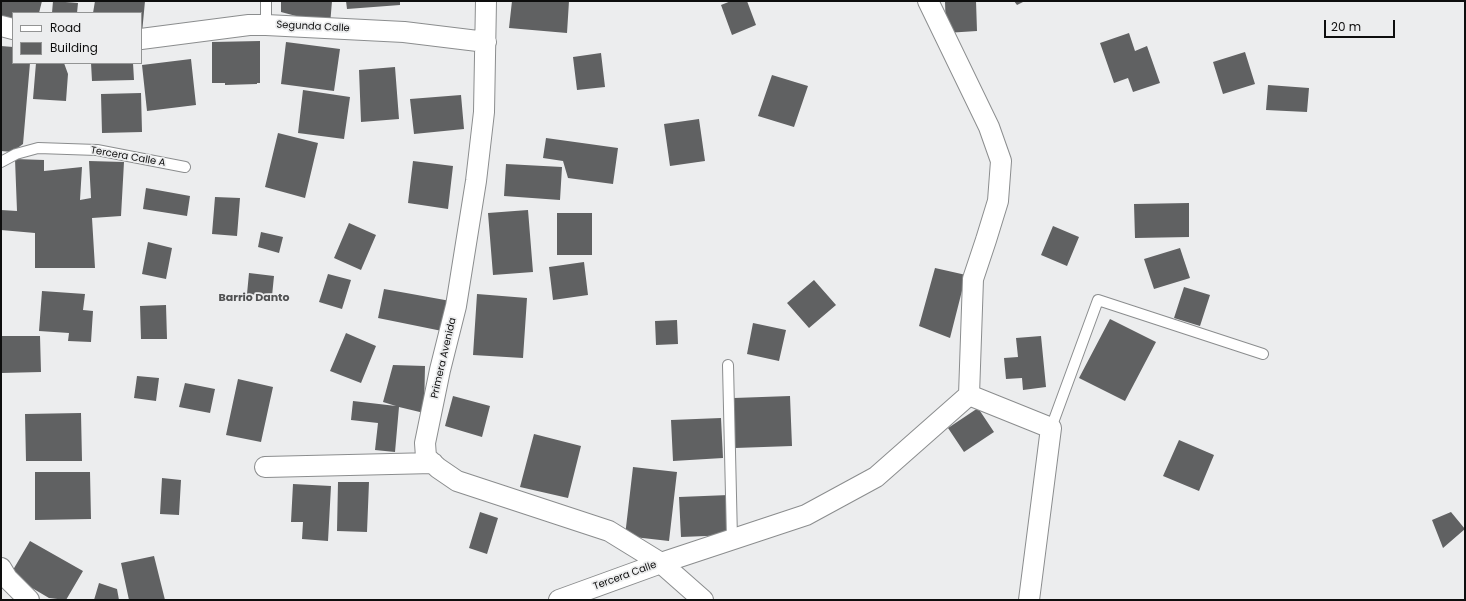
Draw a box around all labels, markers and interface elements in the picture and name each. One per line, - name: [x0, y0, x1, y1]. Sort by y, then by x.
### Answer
- legend: [12, 12, 142, 64]
- scale bar: [1326, 12, 1397, 38]
- text: 20 m: [1331, 18, 1361, 35]
- text: Road: [50, 19, 81, 36]
- street label: Segunda Calle: [276, 19, 350, 35]
- text: Building: [50, 39, 98, 56]
- street label: Tercera Calle A: [90, 145, 166, 169]
- district label: Barrio Danto: [218, 291, 290, 305]
- street label: Primera Avenida: [429, 316, 459, 400]
- street label: Tercera Calle: [592, 559, 658, 593]

